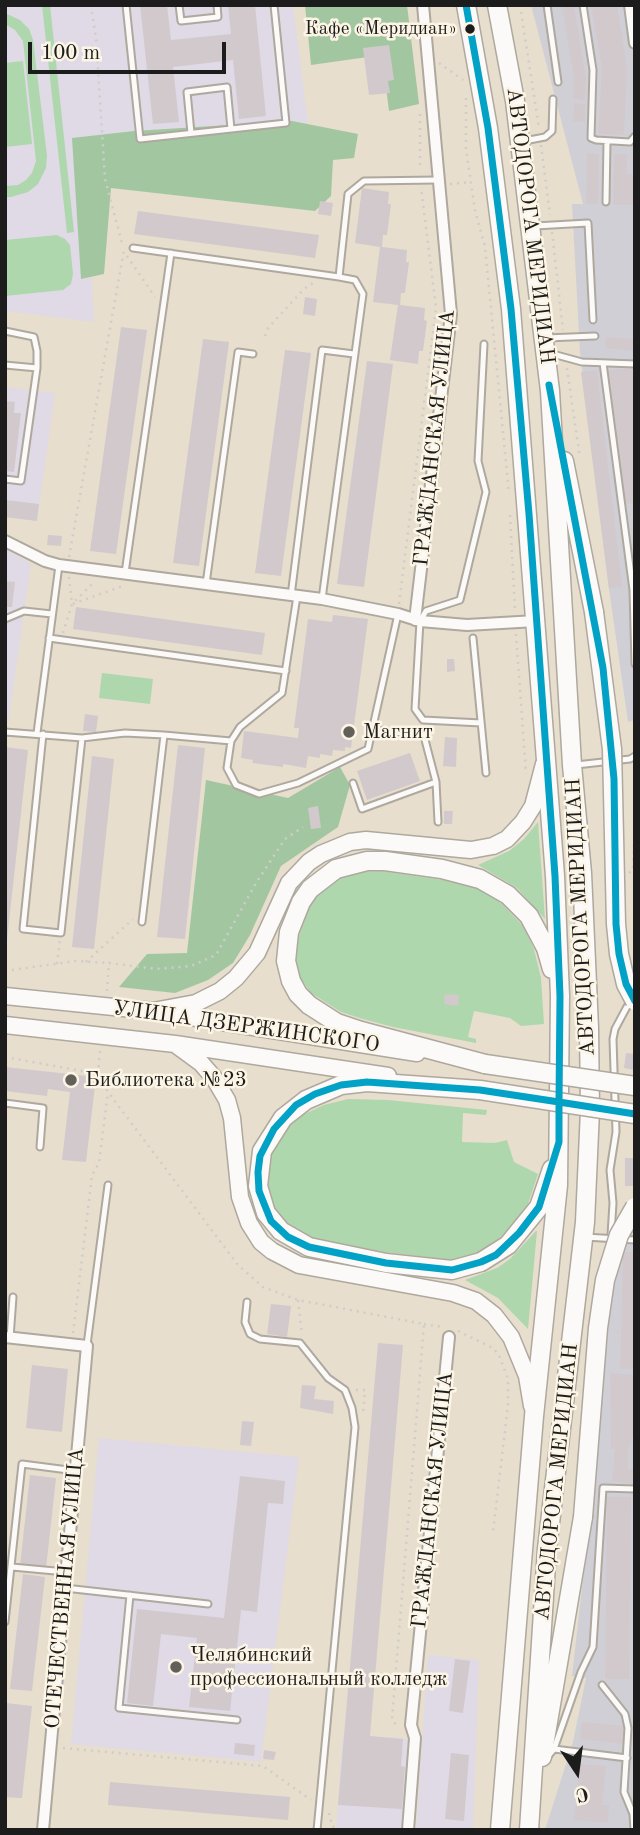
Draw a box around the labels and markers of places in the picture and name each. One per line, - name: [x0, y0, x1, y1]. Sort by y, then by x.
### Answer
- place label: Кафе «Меридиан»: [305, 18, 457, 40]
- marker: Кафе «Меридиан»: [463, 22, 477, 36]
- place label: Магнит: [363, 719, 433, 745]
- marker: Магнит: [341, 724, 357, 740]
- place label: Библиотека №23: [85, 1067, 247, 1093]
- marker: Библиотека №23: [63, 1072, 79, 1088]
- place label: Челябинский профессиональный колледж: [190, 1642, 447, 1692]
- marker: Челябинский профессиональный колледж: [168, 1659, 184, 1675]

